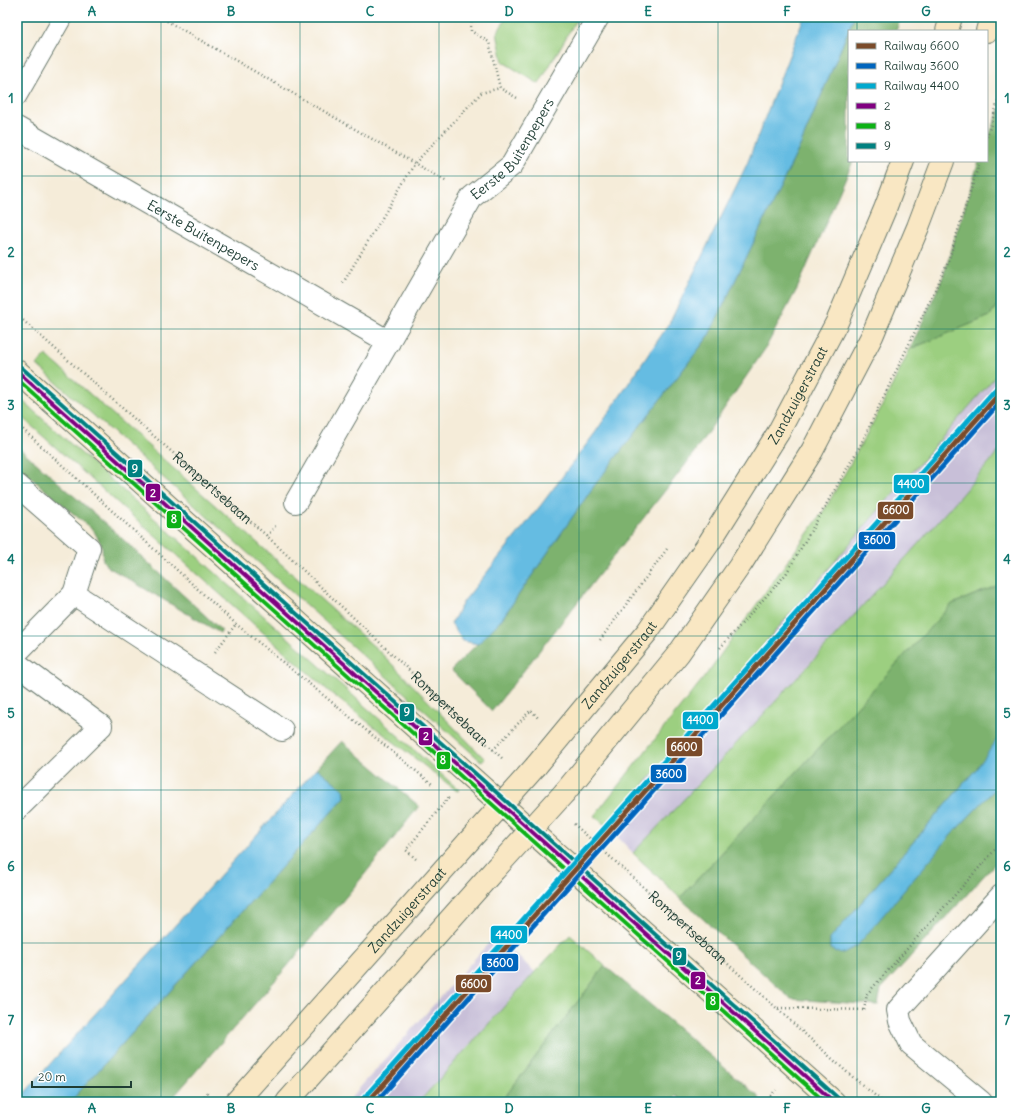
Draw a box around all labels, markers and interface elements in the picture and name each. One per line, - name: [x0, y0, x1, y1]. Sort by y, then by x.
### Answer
- text: A: [88, 3, 97, 20]
- text: B: [227, 3, 236, 20]
- text: C: [366, 3, 375, 20]
- text: D: [504, 3, 514, 20]
- text: E: [644, 3, 652, 20]
- text: F: [783, 3, 791, 20]
- text: G: [921, 3, 931, 20]
- legend: [848, 30, 988, 162]
- text: Railway 6600: [884, 38, 959, 53]
- text: Railway 3600: [884, 58, 959, 73]
- text: Railway 4400: [884, 78, 959, 93]
- text: 1: [8, 90, 14, 107]
- text: 1: [1004, 90, 1010, 107]
- street label: Eerste Buitenpepers: [467, 95, 558, 204]
- text: 2: [884, 98, 891, 113]
- text: 8: [884, 118, 891, 133]
- text: 9: [884, 138, 891, 153]
- street label: Eerste Buitenpepers: [144, 196, 263, 275]
- text: 2: [7, 244, 15, 261]
- text: 2: [1003, 244, 1011, 261]
- street label: Zandzuigerstraat: [764, 343, 832, 448]
- text: 3: [7, 397, 15, 414]
- text: 3: [1003, 397, 1011, 414]
- street label: Rompertsebaan: [169, 448, 256, 528]
- line badge: 9: [127, 459, 143, 478]
- text: 9: [132, 462, 138, 476]
- line badge: 4400: [893, 474, 930, 494]
- text: 4400: [897, 477, 925, 491]
- line badge: 2: [145, 483, 161, 502]
- text: 2: [150, 486, 156, 500]
- line badge: 6600: [877, 501, 914, 520]
- text: 6600: [882, 503, 910, 517]
- line badge: 8: [166, 510, 182, 529]
- text: 8: [171, 512, 177, 526]
- line badge: 3600: [858, 531, 896, 550]
- text: 3600: [863, 533, 891, 547]
- text: 4: [7, 551, 15, 568]
- text: 4: [1003, 551, 1011, 568]
- street label: Zandzuigerstraat: [578, 617, 661, 713]
- street label: Rompertsebaan: [407, 668, 492, 750]
- line badge: 9: [399, 703, 415, 722]
- text: 5: [7, 705, 15, 722]
- text: 9: [404, 705, 410, 719]
- text: 5: [1003, 705, 1011, 722]
- line badge: 4400: [682, 711, 719, 730]
- text: 4400: [686, 713, 714, 727]
- line badge: 2: [418, 727, 433, 746]
- text: 2: [423, 729, 429, 743]
- line badge: 6600: [666, 737, 703, 757]
- text: 6600: [670, 740, 698, 754]
- line badge: 8: [436, 751, 451, 770]
- text: 8: [440, 753, 446, 767]
- line badge: 3600: [650, 764, 687, 783]
- text: 3600: [655, 767, 683, 781]
- text: 6: [7, 858, 15, 875]
- text: 6: [1003, 858, 1011, 875]
- street label: Zandzuigerstraat: [364, 864, 450, 957]
- street label: Rompertsebaan: [645, 887, 731, 968]
- line badge: 4400: [490, 925, 528, 944]
- text: 4400: [495, 928, 523, 942]
- line badge: 9: [672, 947, 687, 966]
- text: 9: [676, 949, 682, 963]
- line badge: 3600: [481, 953, 519, 972]
- text: 3600: [486, 956, 514, 970]
- line badge: 2: [690, 971, 706, 990]
- text: 2: [695, 973, 701, 987]
- line badge: 6600: [455, 974, 492, 993]
- text: 6600: [460, 977, 488, 991]
- line badge: 8: [705, 992, 720, 1011]
- text: 8: [710, 994, 716, 1008]
- text: 7: [8, 1012, 15, 1029]
- text: 7: [1004, 1012, 1011, 1029]
- scale bar: [32, 1063, 131, 1089]
- text: 20 m: [38, 1069, 66, 1084]
- text: A: [88, 1100, 97, 1117]
- text: B: [227, 1100, 236, 1117]
- text: C: [366, 1100, 375, 1117]
- text: D: [504, 1100, 514, 1117]
- text: E: [644, 1100, 652, 1117]
- text: F: [783, 1100, 791, 1117]
- text: G: [921, 1100, 931, 1117]

